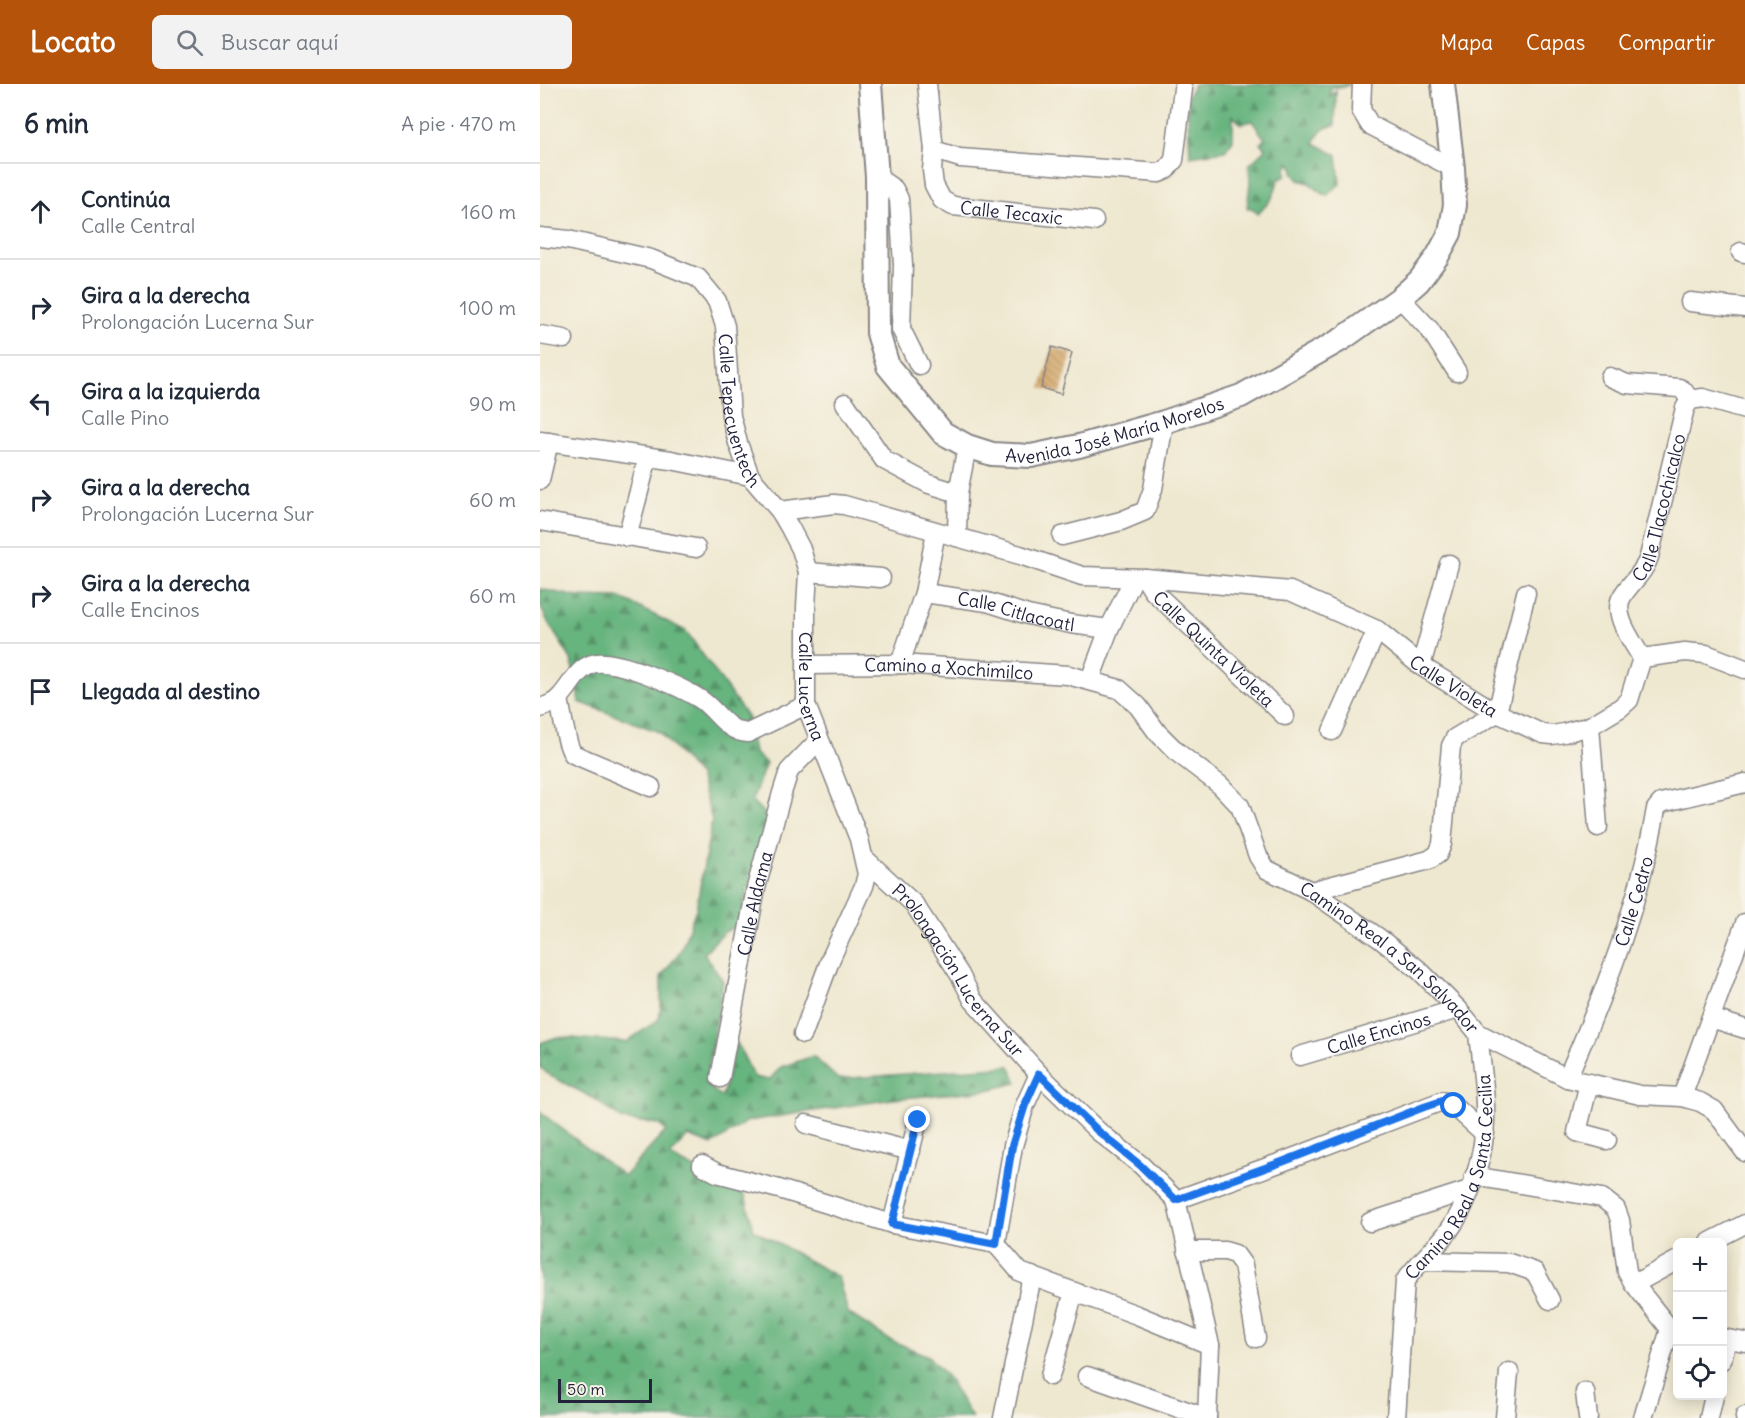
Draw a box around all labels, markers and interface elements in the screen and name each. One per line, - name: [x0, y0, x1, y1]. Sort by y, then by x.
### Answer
- search box: [152, 15, 572, 69]
- text: Locato: [30, 24, 116, 60]
- icon: search: [173, 26, 206, 59]
- text: Buscar aquí: [221, 28, 338, 56]
- text: Mapa: [1440, 29, 1493, 56]
- text: Capas: [1526, 29, 1585, 56]
- text: Compartir: [1618, 29, 1715, 56]
- text: 6 min: [24, 107, 89, 140]
- text: A pie · 470 m: [401, 111, 516, 136]
- text: Continúa: [81, 185, 170, 213]
- icon: ahead: [24, 195, 57, 228]
- street label: Calle Tecaxic: [959, 195, 1064, 229]
- text: 160 m: [461, 199, 516, 224]
- text: Calle Central: [81, 213, 195, 238]
- text: Gira a la derecha: [81, 281, 250, 309]
- icon: right: [24, 291, 57, 324]
- text: 100 m: [459, 295, 516, 320]
- text: Prolongación Lucerna Sur: [81, 309, 314, 334]
- street label: Calle Tepecuentech: [714, 333, 766, 492]
- text: Gira a la izquierda: [81, 377, 260, 405]
- icon: left: [24, 387, 57, 420]
- text: 90 m: [469, 391, 516, 416]
- street label: Avenida José María Morelos: [1005, 391, 1227, 468]
- text: Calle Pino: [81, 405, 169, 430]
- street label: Calle Tlacochicalco: [1627, 431, 1690, 586]
- text: Gira a la derecha: [81, 473, 250, 501]
- icon: right: [24, 483, 57, 516]
- text: 60 m: [469, 487, 516, 512]
- text: Prolongación Lucerna Sur: [81, 501, 314, 526]
- text: Gira a la derecha: [81, 569, 250, 597]
- icon: right: [24, 579, 57, 612]
- text: 60 m: [469, 583, 516, 608]
- street label: Calle Citlacoatl: [956, 586, 1076, 636]
- street label: Calle Quinta Violeta: [1148, 586, 1279, 711]
- text: Calle Encinos: [81, 597, 200, 622]
- street label: Calle Lucerna: [795, 632, 830, 744]
- street label: Calle Violeta: [1405, 650, 1502, 722]
- street label: Camino a Xochimilco: [864, 652, 1034, 684]
- icon: arrive: [24, 675, 57, 708]
- text: Llegada al destino: [81, 677, 260, 705]
- street label: Calle Aldama: [732, 848, 777, 958]
- street label: Calle Cedro: [1609, 854, 1657, 950]
- street label: Camino Real a San Salvador: [1297, 876, 1485, 1038]
- street label: Prolongación Lucerna Sur: [887, 878, 1030, 1062]
- street label: Calle Encinos: [1324, 1006, 1433, 1059]
- street label: Camino Real a Santa Cecilia: [1399, 1074, 1497, 1284]
- route start: [1440, 1092, 1466, 1118]
- route end: [904, 1106, 930, 1132]
- map controls: [1673, 1238, 1727, 1400]
- button: +: [1673, 1238, 1727, 1292]
- button: −: [1673, 1292, 1727, 1346]
- button: locate: [1673, 1346, 1727, 1400]
- scale bar: [558, 1376, 652, 1404]
- text: 50 m: [567, 1379, 605, 1399]

